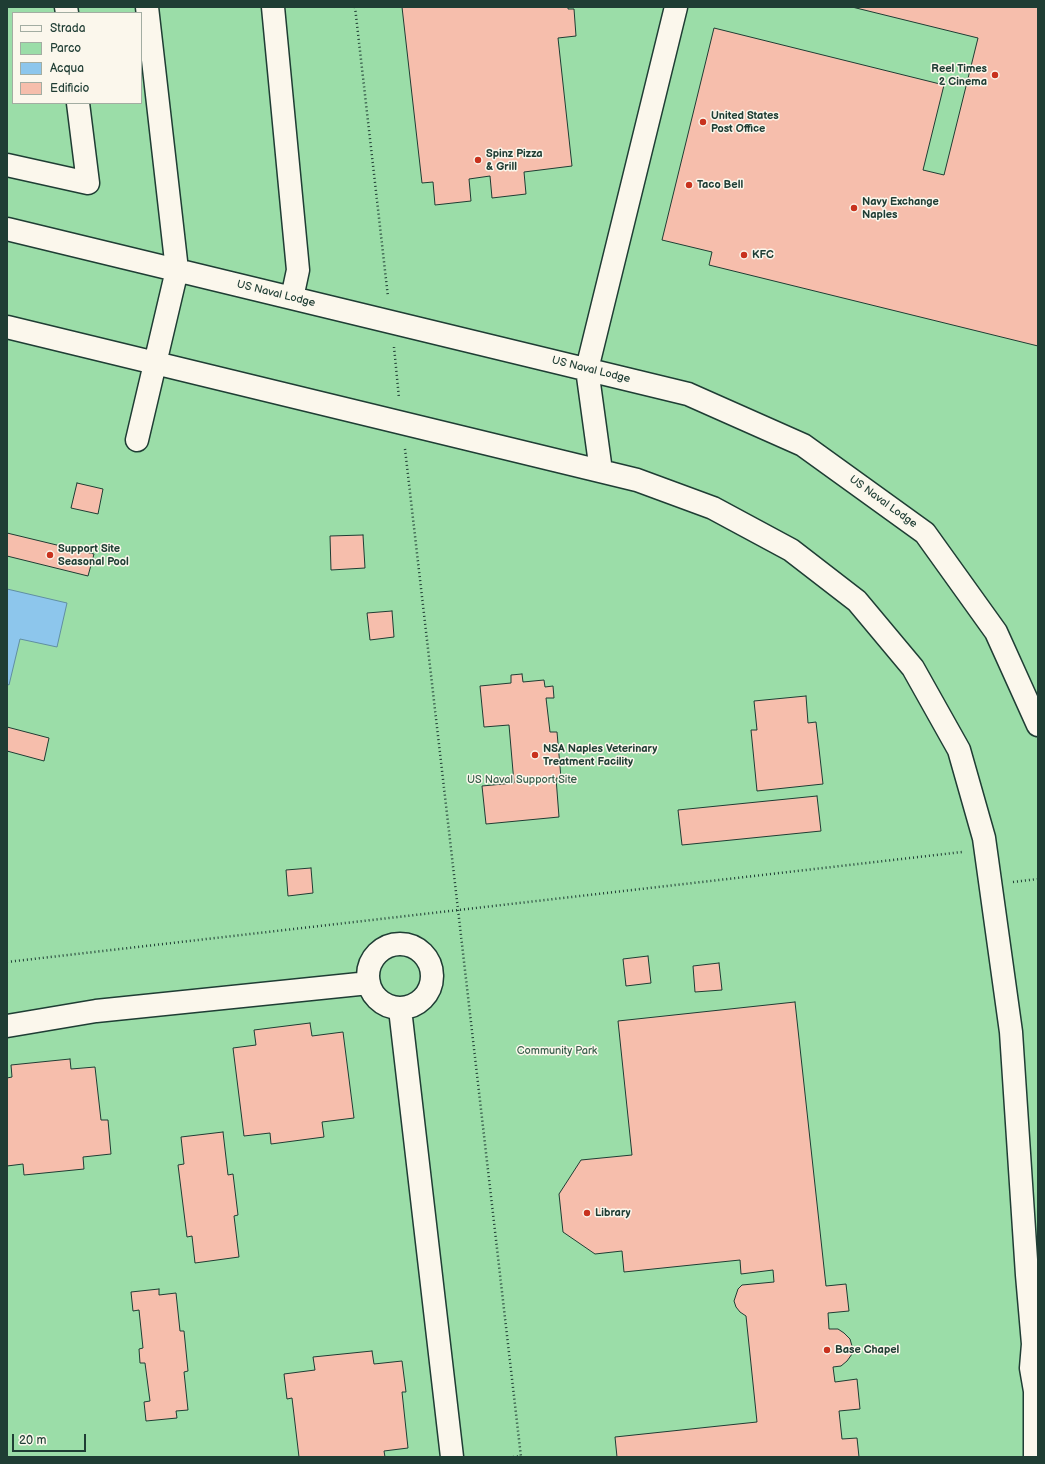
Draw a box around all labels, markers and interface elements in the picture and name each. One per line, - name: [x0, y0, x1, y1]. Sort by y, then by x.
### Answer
- legend: [12, 12, 142, 104]
- text: Strada: [50, 21, 86, 36]
- text: Parco: [50, 41, 81, 56]
- text: Acqua: [50, 61, 84, 76]
- place label: Reel Times 2 Cinema: [931, 62, 987, 88]
- marker: Reel Times 2 Cinema: [990, 70, 1000, 80]
- text: Edificio: [50, 81, 89, 96]
- place label: United States Post Office: [711, 109, 779, 135]
- marker: United States Post Office: [698, 117, 708, 127]
- place label: Spinz Pizza & Grill: [486, 147, 543, 173]
- marker: Spinz Pizza & Grill: [473, 155, 483, 165]
- place label: Taco Bell: [697, 178, 743, 192]
- marker: Taco Bell: [684, 180, 694, 190]
- place label: Navy Exchange Naples: [862, 195, 939, 221]
- marker: Navy Exchange Naples: [849, 203, 859, 213]
- place label: KFC: [752, 248, 774, 262]
- marker: KFC: [739, 250, 749, 260]
- street label: US Naval Lodge: [235, 278, 317, 310]
- street label: US Naval Lodge: [550, 354, 632, 386]
- street label: US Naval Lodge: [847, 473, 919, 531]
- place label: Support Site Seasonal Pool: [58, 542, 129, 568]
- marker: Support Site Seasonal Pool: [45, 550, 55, 560]
- place label: NSA Naples Veterinary Treatment Facility: [543, 742, 657, 768]
- marker: NSA Naples Veterinary Treatment Facility: [530, 750, 540, 760]
- park label: US Naval Support Site: [467, 773, 577, 787]
- park label: Community Park: [517, 1044, 597, 1058]
- place label: Library: [595, 1206, 631, 1220]
- marker: Library: [582, 1208, 592, 1218]
- place label: Base Chapel: [835, 1343, 899, 1357]
- marker: Base Chapel: [822, 1345, 832, 1355]
- scale bar: [14, 1426, 88, 1452]
- text: 20 m: [19, 1433, 46, 1448]

